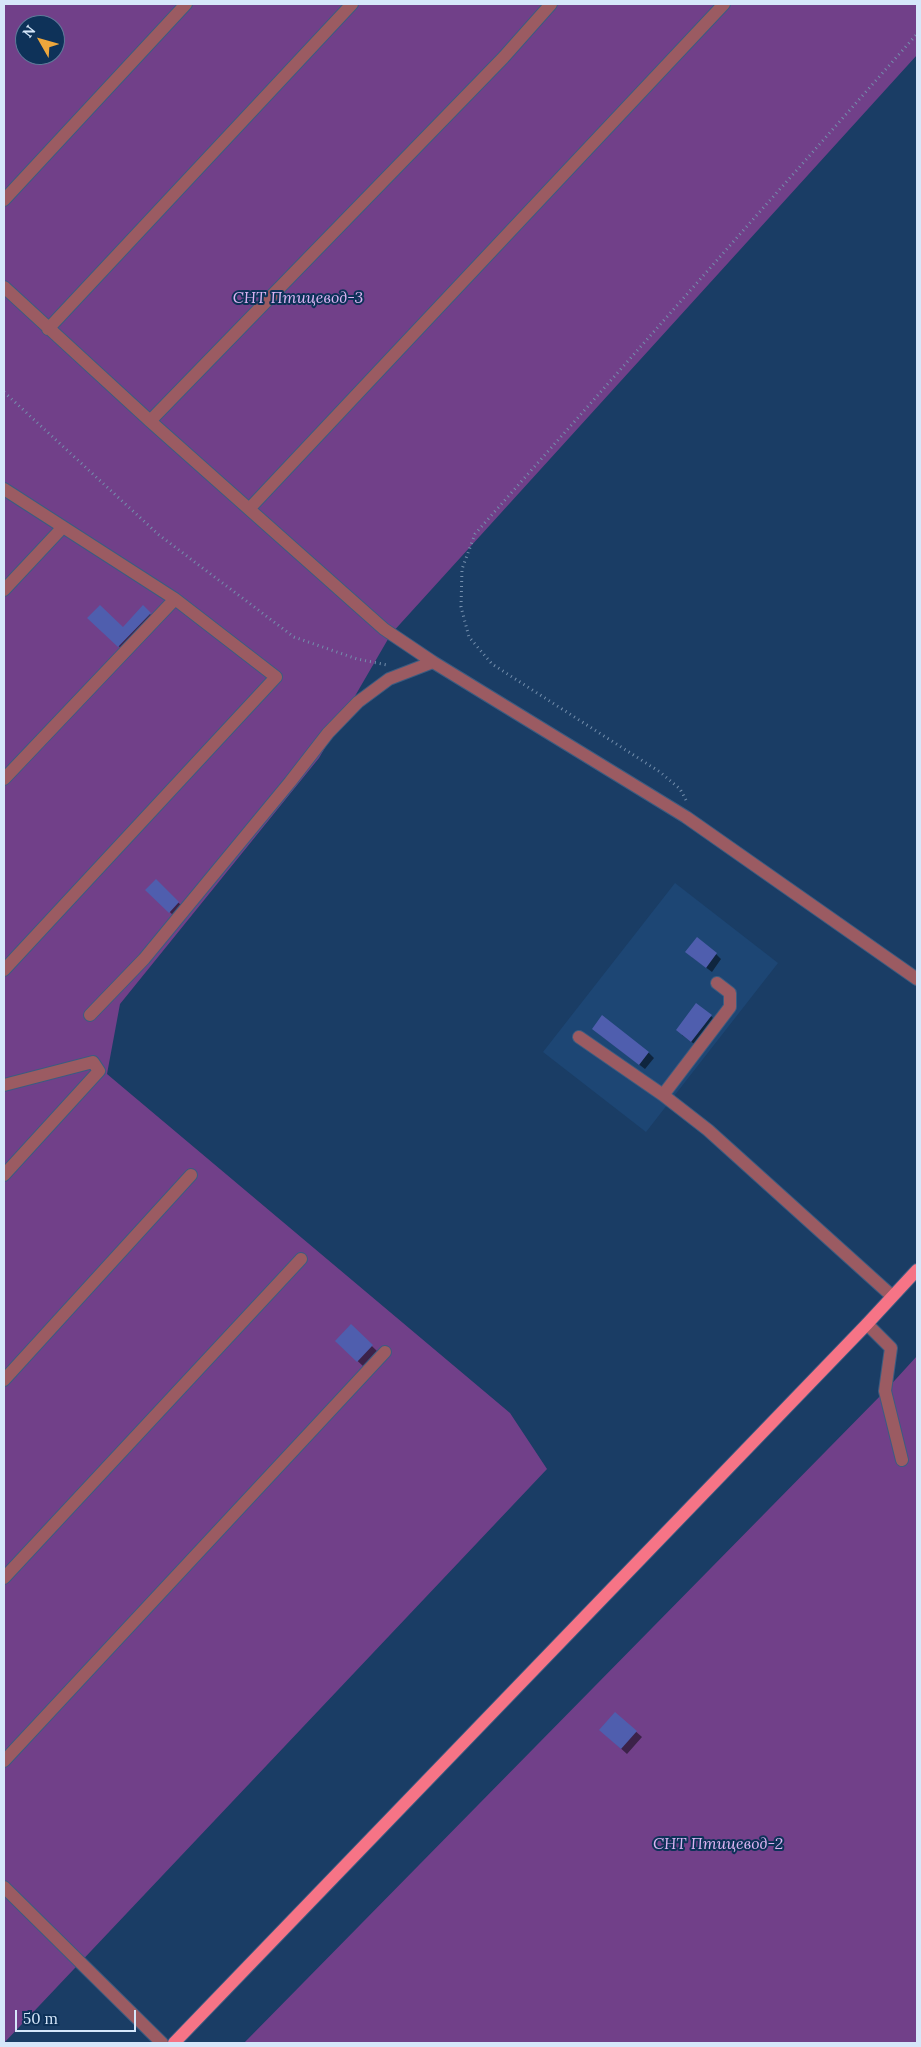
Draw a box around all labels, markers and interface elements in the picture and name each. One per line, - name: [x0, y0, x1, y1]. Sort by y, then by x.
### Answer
- north arrow: [15, 15, 65, 65]
- text: N: [19, 22, 39, 41]
- park label: СНТ Птицевод-3: [233, 288, 363, 308]
- park label: СНТ Птицевод-2: [653, 1834, 783, 1854]
- scale bar: [18, 2000, 139, 2032]
- text: 50 m: [23, 2009, 58, 2028]

